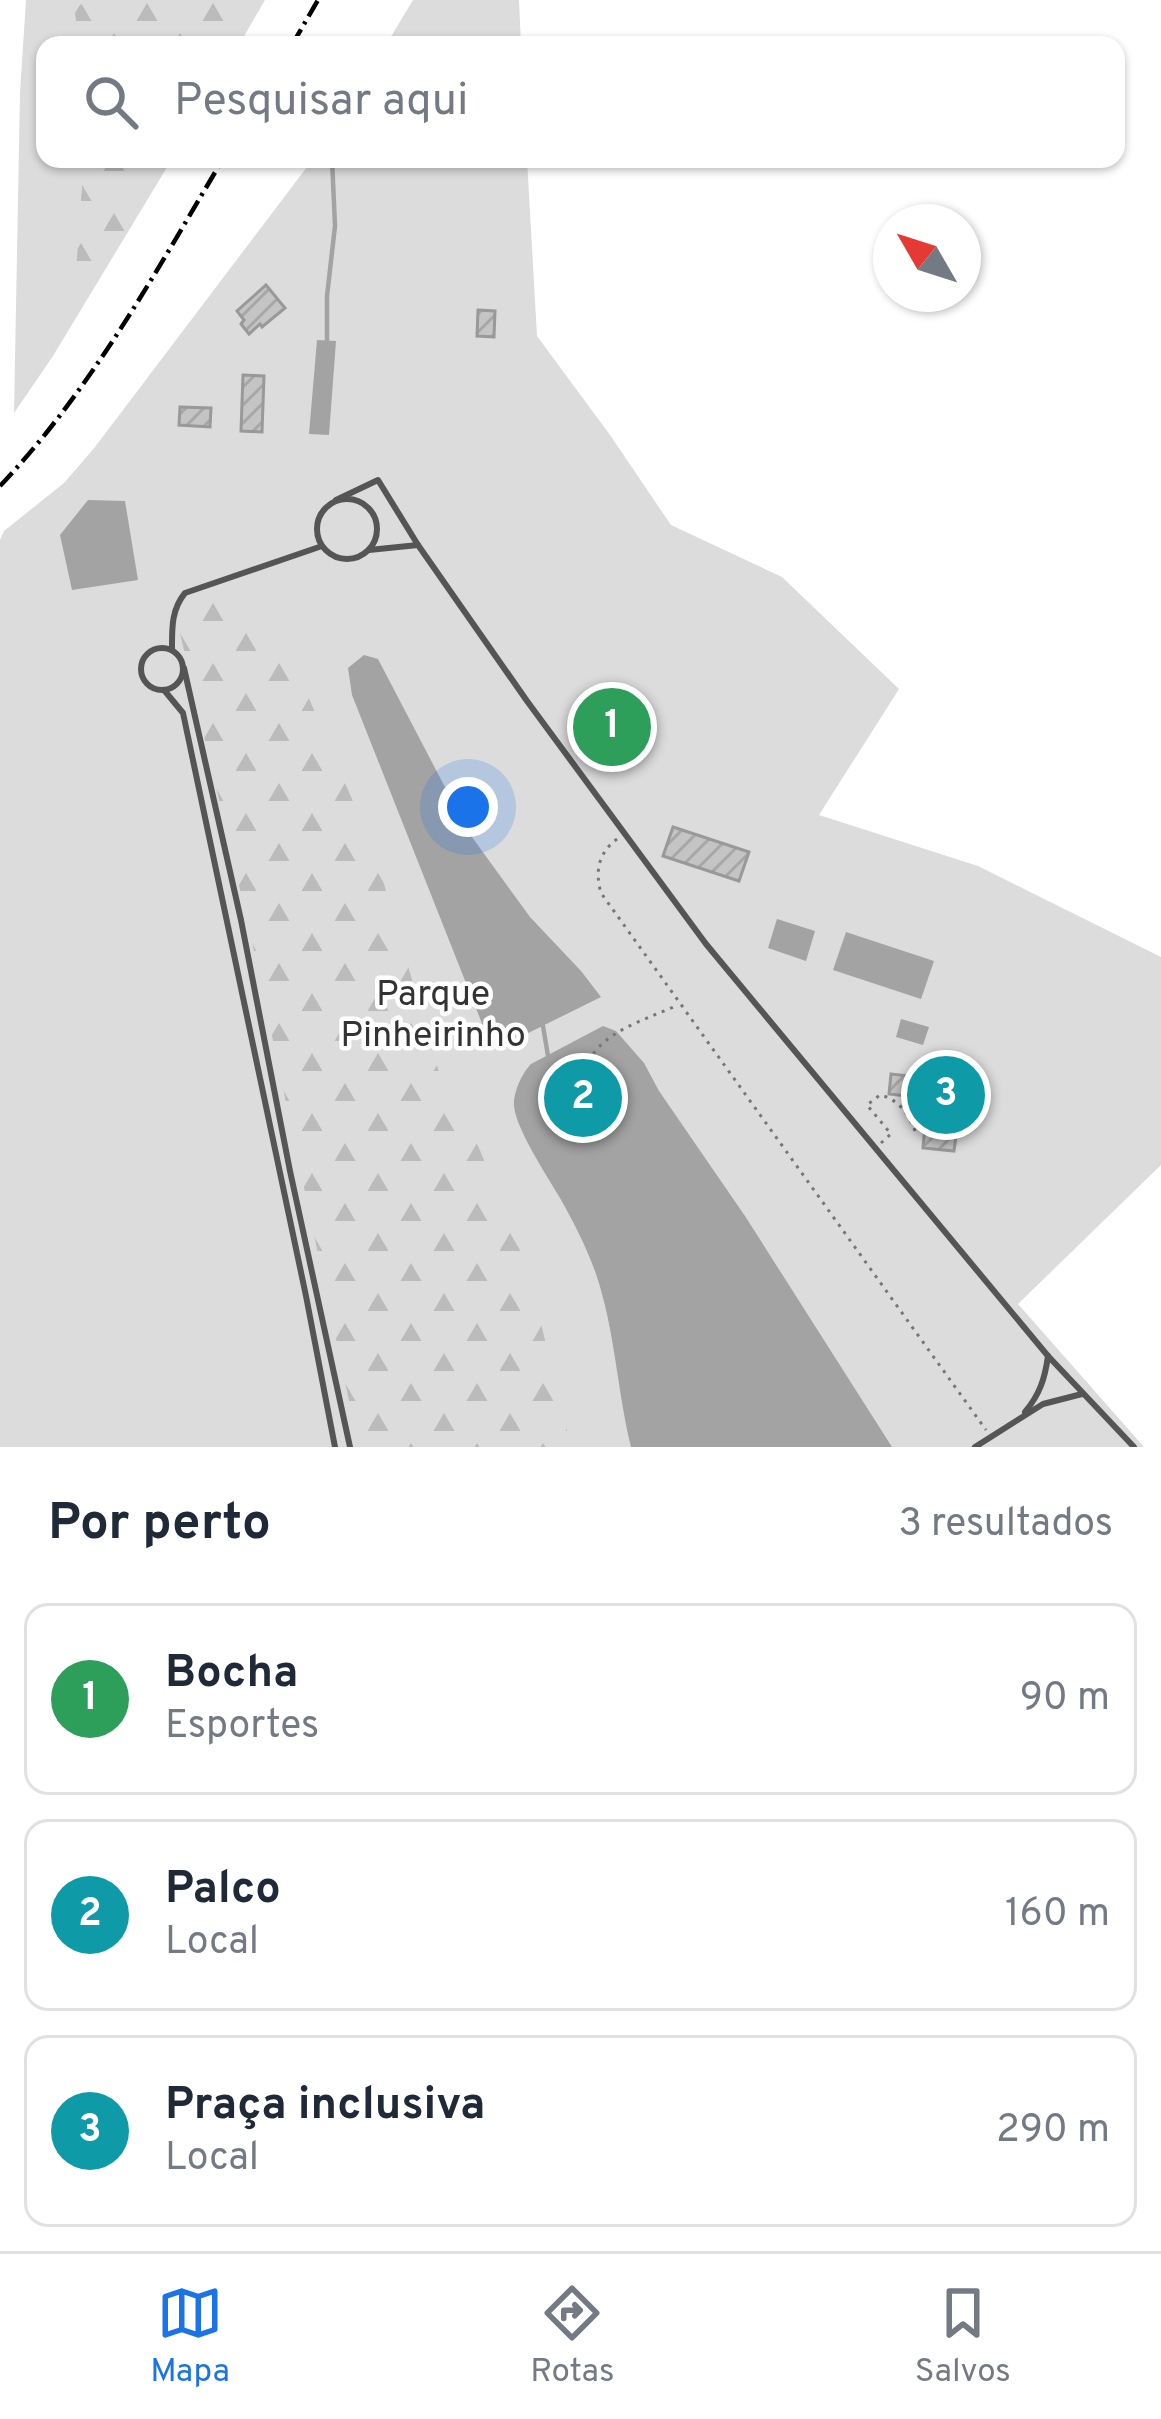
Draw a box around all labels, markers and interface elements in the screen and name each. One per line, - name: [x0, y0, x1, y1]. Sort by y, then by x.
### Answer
- search box: [36, 36, 1125, 168]
- icon: search: [78, 69, 144, 135]
- text: Pesquisar aqui: [174, 74, 468, 131]
- north arrow: [873, 204, 981, 312]
- pin: 1: [573, 682, 651, 772]
- your location: [438, 777, 498, 837]
- park label: Parque Pinheirinho: [340, 973, 526, 1060]
- pin: 3: [907, 1050, 985, 1140]
- pin: 2: [544, 1053, 622, 1143]
- text: Por perto: [48, 1493, 271, 1558]
- text: 3 resultados: [898, 1501, 1113, 1550]
- text: Bocha: [165, 1646, 298, 1703]
- text: 1: [82, 1675, 98, 1724]
- text: 90 m: [1020, 1675, 1110, 1724]
- text: Esportes: [165, 1703, 319, 1752]
- text: Palco: [165, 1862, 281, 1919]
- text: 2: [78, 1891, 102, 1940]
- text: 160 m: [1005, 1891, 1110, 1940]
- text: Local: [165, 1919, 259, 1968]
- text: Praça inclusiva: [165, 2078, 485, 2135]
- text: 3: [78, 2107, 102, 2156]
- text: 290 m: [996, 2107, 1110, 2156]
- text: Local: [165, 2135, 259, 2184]
- tab: Mapa: [150, 2280, 230, 2394]
- tab: Rotas: [530, 2280, 614, 2394]
- tab: Salvos: [915, 2280, 1011, 2394]

